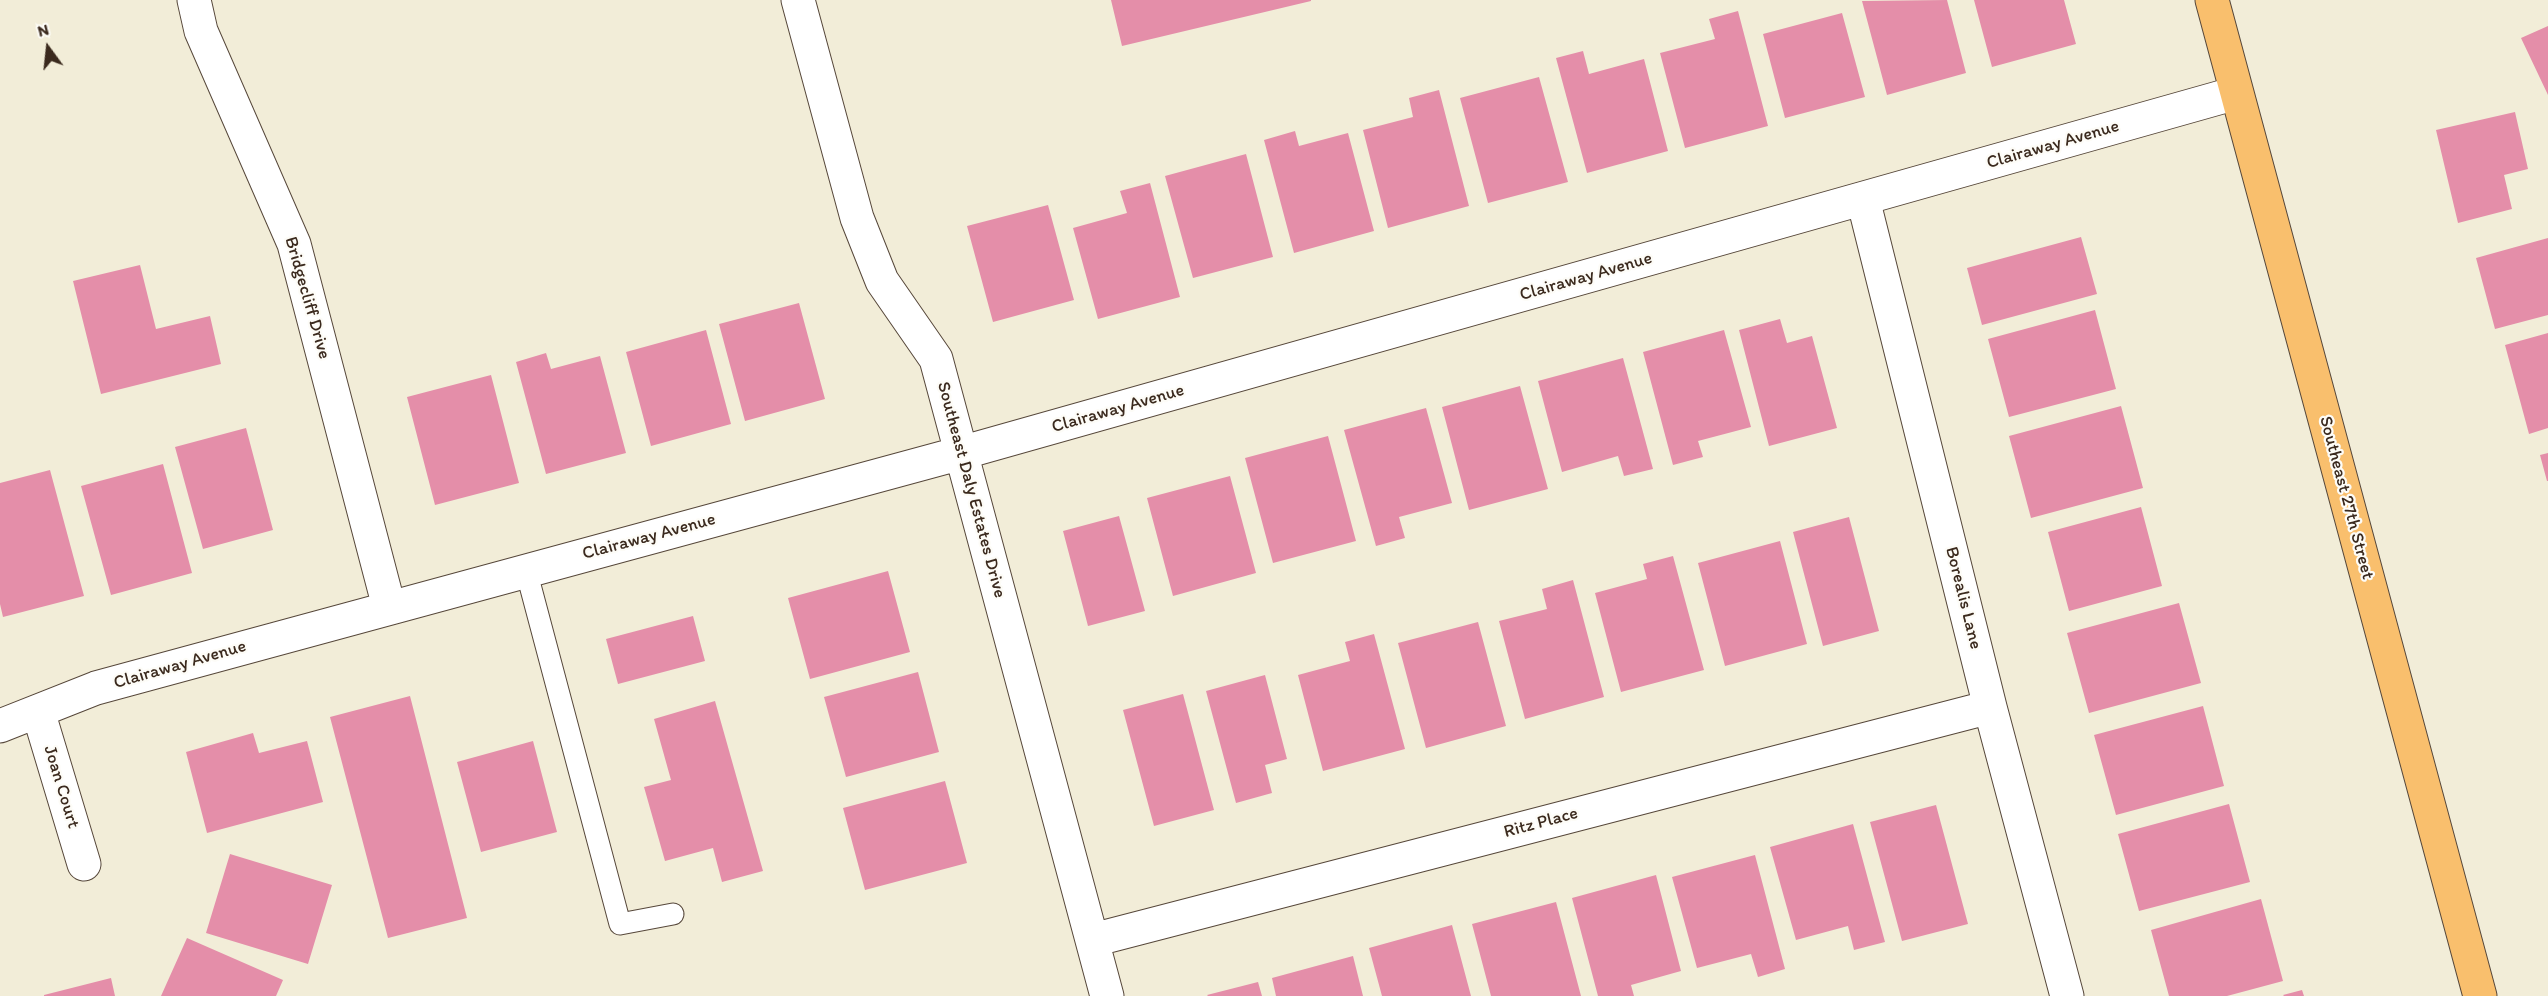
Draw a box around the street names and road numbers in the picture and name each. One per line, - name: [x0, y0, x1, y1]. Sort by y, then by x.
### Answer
- street label: Clairaway Avenue: [1984, 116, 2122, 174]
- street label: Bridgecliff Drive: [279, 234, 335, 362]
- street label: Clairaway Avenue: [1517, 248, 1655, 306]
- street label: Southeast Daly Estates Drive: [932, 380, 1010, 600]
- street label: Clairaway Avenue: [1049, 380, 1187, 438]
- street label: Southeast 27th Street: [2314, 414, 2378, 582]
- street label: Clairaway Avenue: [580, 509, 718, 565]
- street label: Borealis Lane: [1940, 544, 1986, 652]
- street label: Clairaway Avenue: [111, 636, 249, 694]
- street label: Joan Court: [38, 743, 84, 831]
- street label: Ritz Place: [1502, 803, 1580, 843]

